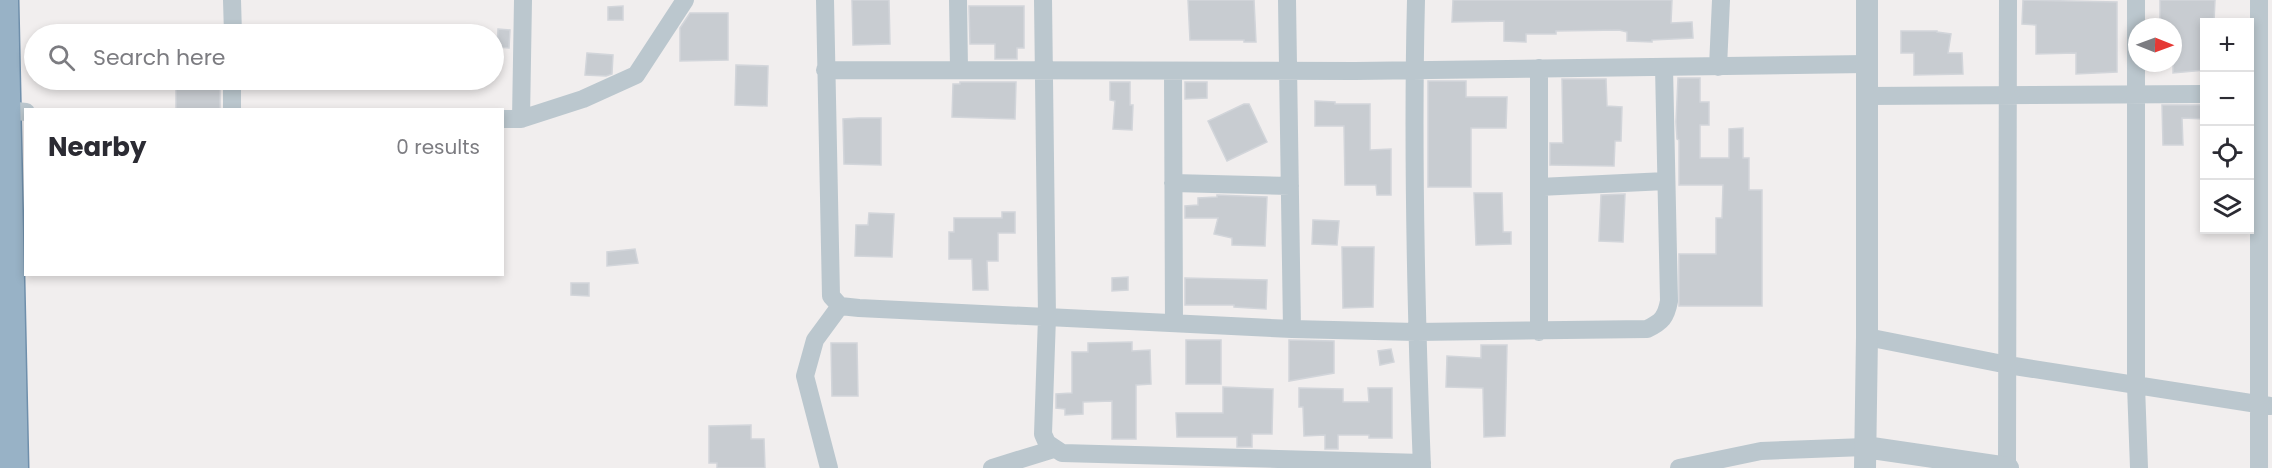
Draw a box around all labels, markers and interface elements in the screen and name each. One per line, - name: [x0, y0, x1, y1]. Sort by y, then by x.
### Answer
- north arrow: [2128, 18, 2182, 72]
- map controls: [2200, 18, 2254, 234]
- button: +: [2200, 18, 2254, 72]
- search box: [24, 24, 504, 90]
- icon: search: [45, 41, 78, 74]
- text: Search here: [93, 42, 226, 73]
- button: −: [2200, 72, 2254, 126]
- button: locate: [2200, 126, 2254, 180]
- text: Nearby: [48, 129, 146, 165]
- text: 0 results: [396, 133, 480, 161]
- button: layers: [2200, 180, 2254, 234]

